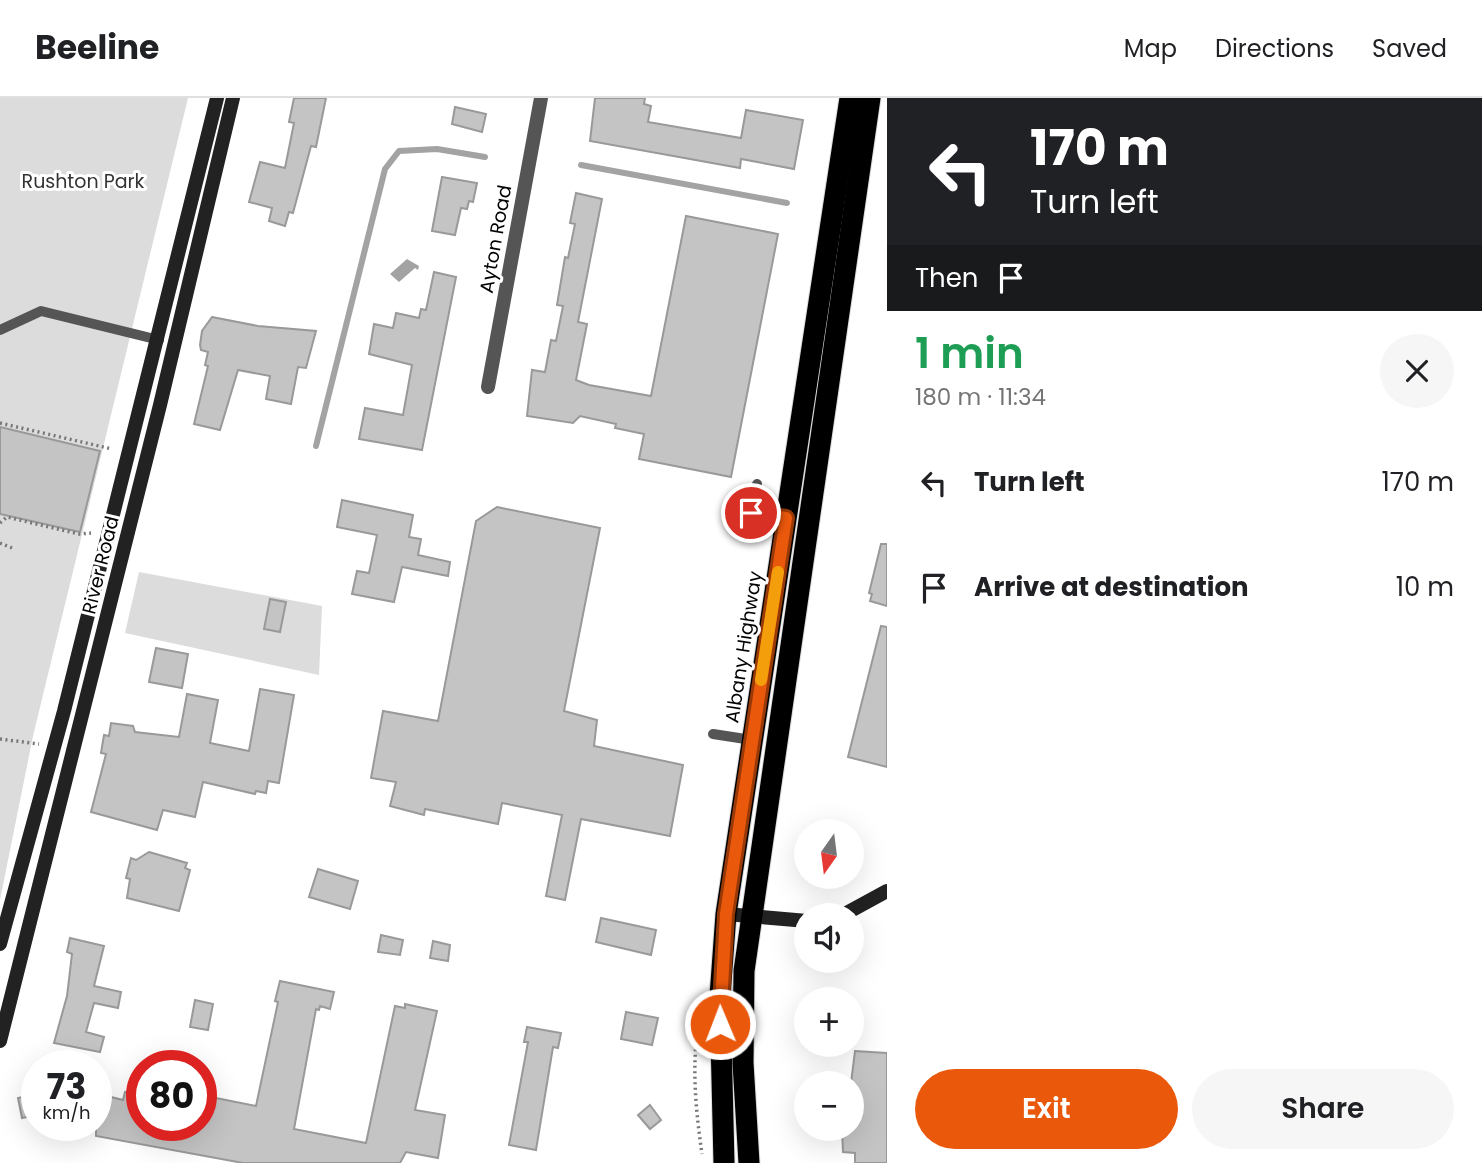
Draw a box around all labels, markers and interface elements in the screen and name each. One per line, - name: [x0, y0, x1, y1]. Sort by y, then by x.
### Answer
- text: Beeline: [35, 24, 159, 71]
- text: Map: [1124, 32, 1177, 65]
- text: Directions: [1215, 32, 1334, 65]
- text: Saved: [1372, 32, 1447, 65]
- text: 170 m: [1030, 114, 1169, 182]
- icon: left: [915, 126, 1006, 217]
- park label: Rushton Park: [22, 168, 145, 195]
- text: Turn left: [1030, 179, 1159, 224]
- street label: Ayton Road: [473, 183, 518, 295]
- icon: arrive: [992, 259, 1030, 297]
- text: Then: [915, 260, 978, 296]
- text: 1 min: [915, 324, 1024, 383]
- button: close: [1380, 334, 1454, 408]
- text: 180 m · 11:34: [915, 381, 1046, 413]
- icon: left: [915, 464, 953, 502]
- text: Turn left: [974, 464, 1085, 500]
- text: 170 m: [1381, 464, 1454, 500]
- pin: [721, 483, 781, 543]
- icon: arrive: [732, 494, 770, 532]
- street label: River Road: [75, 513, 126, 617]
- street label: Albany Highway: [718, 569, 769, 725]
- icon: arrive: [915, 569, 953, 607]
- text: Arrive at destination: [974, 569, 1249, 605]
- text: 10 m: [1396, 569, 1454, 605]
- north arrow: [794, 819, 864, 889]
- map controls: [794, 819, 864, 1141]
- button: sound: [794, 903, 864, 973]
- position arrow: [683, 987, 757, 1061]
- button: +: [794, 987, 864, 1057]
- speed limit sign: 80: [126, 1050, 217, 1141]
- text: 73: [47, 1062, 86, 1111]
- button: Exit: [915, 1069, 1178, 1149]
- button: Share: [1192, 1069, 1454, 1149]
- button: −: [794, 1071, 864, 1141]
- text: km/h: [43, 1100, 90, 1125]

